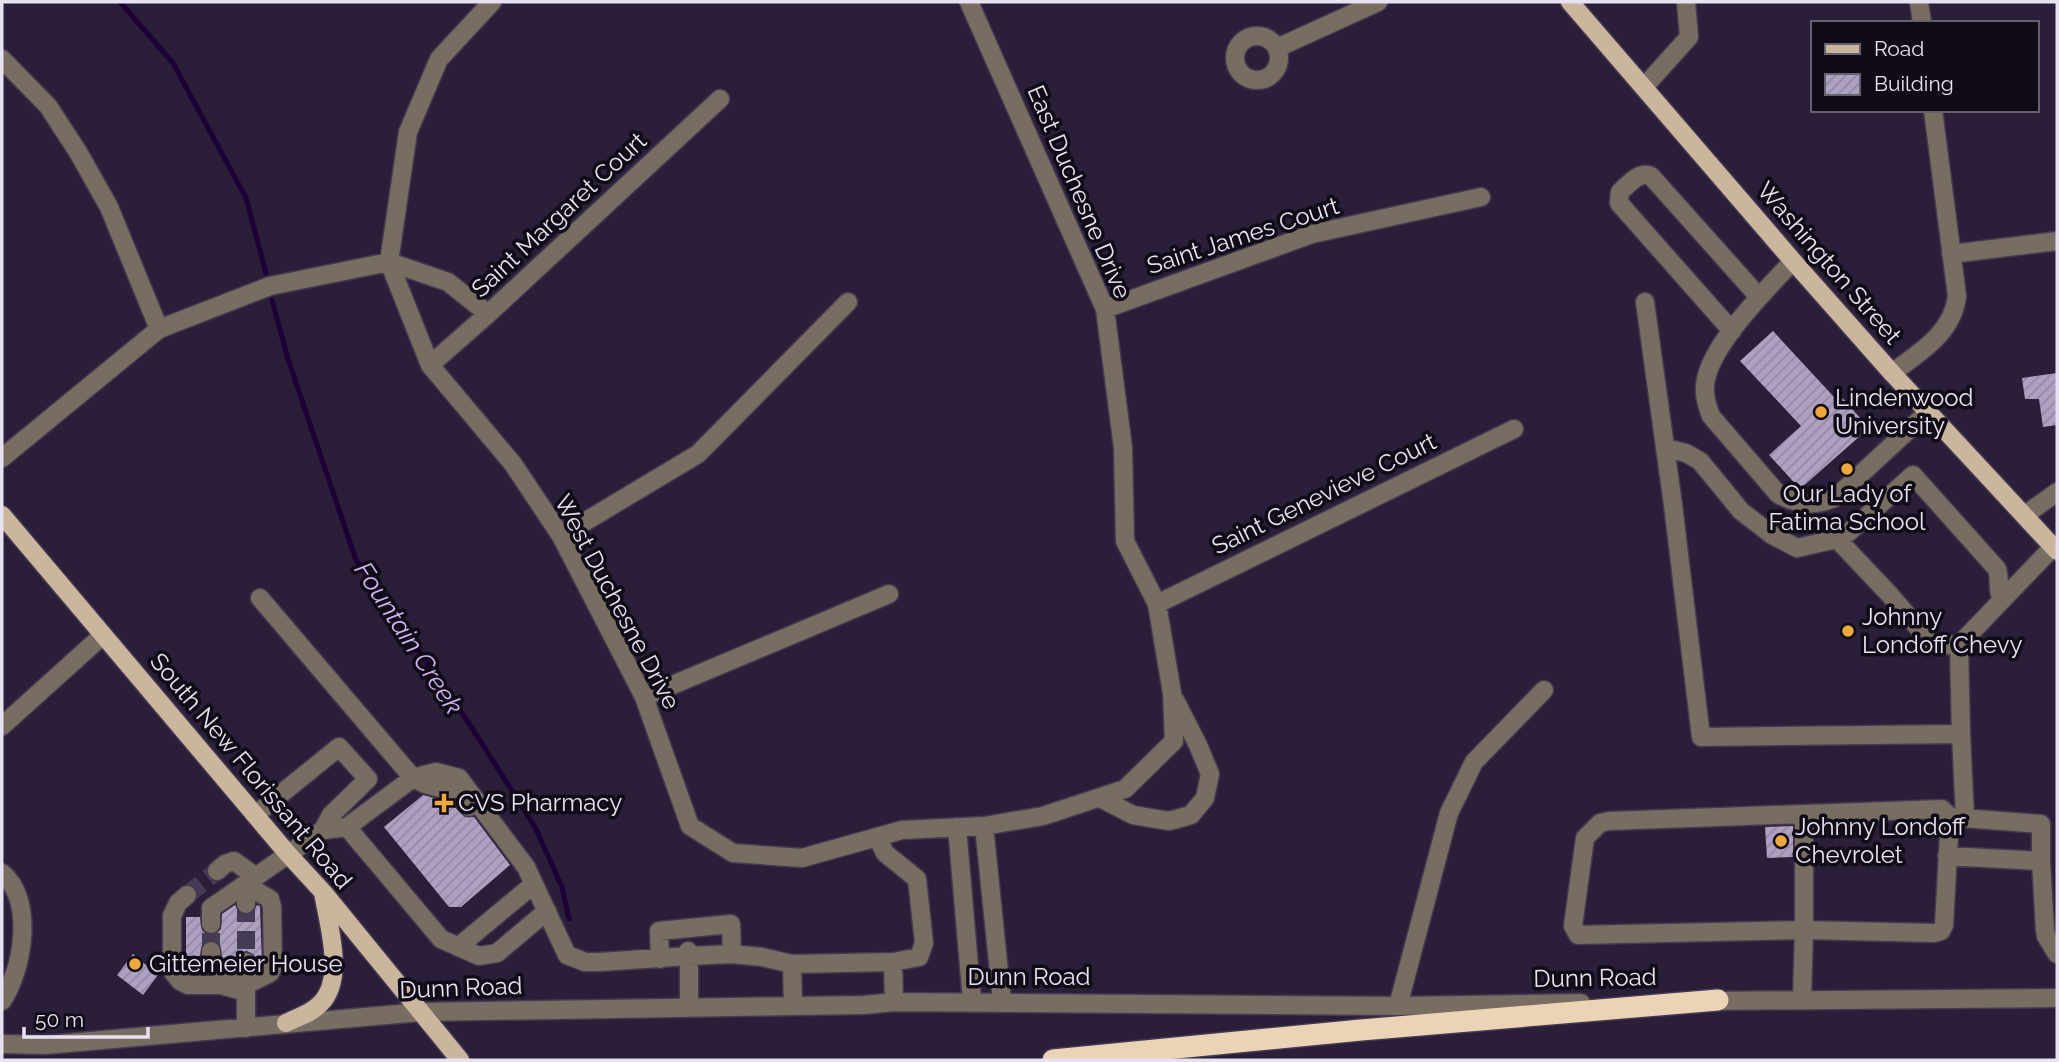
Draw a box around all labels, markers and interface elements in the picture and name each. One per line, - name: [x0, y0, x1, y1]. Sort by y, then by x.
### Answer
- legend: [1811, 21, 2038, 112]
- text: Road: [1874, 36, 1924, 61]
- text: Building: [1874, 71, 1954, 96]
- street label: East Duchesne Drive: [1021, 81, 1138, 303]
- street label: Saint Margaret Court: [465, 126, 652, 303]
- street label: Washington Street: [1751, 176, 1908, 350]
- street label: Saint James Court: [1143, 191, 1342, 280]
- place label: Lindenwood University: [1835, 383, 1974, 440]
- marker: Lindenwood University: [1813, 404, 1829, 420]
- street label: Saint Genevieve Court: [1207, 427, 1441, 560]
- marker: Our Lady of Fatima School: [1839, 461, 1855, 477]
- place label: Our Lady of Fatima School: [1769, 479, 1926, 536]
- street label: West Duchesne Drive: [549, 489, 686, 714]
- water label: Fountain Creek: [349, 556, 469, 720]
- place label: Johnny Londoff Chevy: [1862, 602, 2023, 659]
- marker: Johnny Londoff Chevy: [1840, 623, 1856, 639]
- street label: South New Florissant Road: [144, 647, 359, 894]
- place label: CVS Pharmacy: [458, 788, 622, 817]
- marker: CVS Pharmacy: [436, 795, 452, 811]
- place label: Johnny Londoff Chevrolet: [1795, 812, 1967, 869]
- marker: Johnny Londoff Chevrolet: [1773, 833, 1789, 849]
- place label: Gittemeier House: [149, 949, 343, 978]
- marker: Gittemeier House: [127, 956, 143, 972]
- street label: Dunn Road: [967, 962, 1091, 991]
- street label: Dunn Road: [1533, 962, 1657, 993]
- street label: Dunn Road: [399, 971, 523, 1004]
- scale bar: [24, 996, 149, 1040]
- text: 50 m: [35, 1007, 84, 1032]

